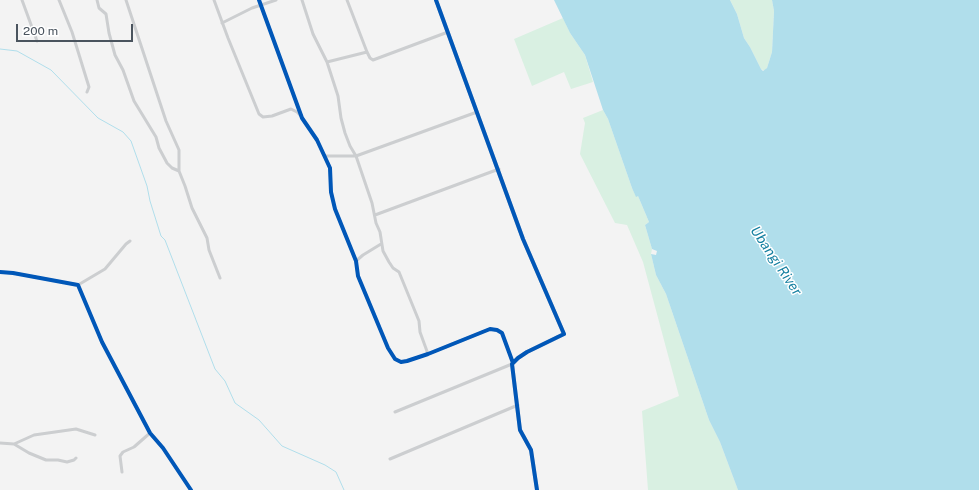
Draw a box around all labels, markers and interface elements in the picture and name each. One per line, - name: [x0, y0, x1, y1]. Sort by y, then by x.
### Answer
- scale bar: [18, 16, 135, 42]
- text: 200 m: [23, 24, 58, 38]
- water label: Ubangi River: [747, 223, 805, 299]

